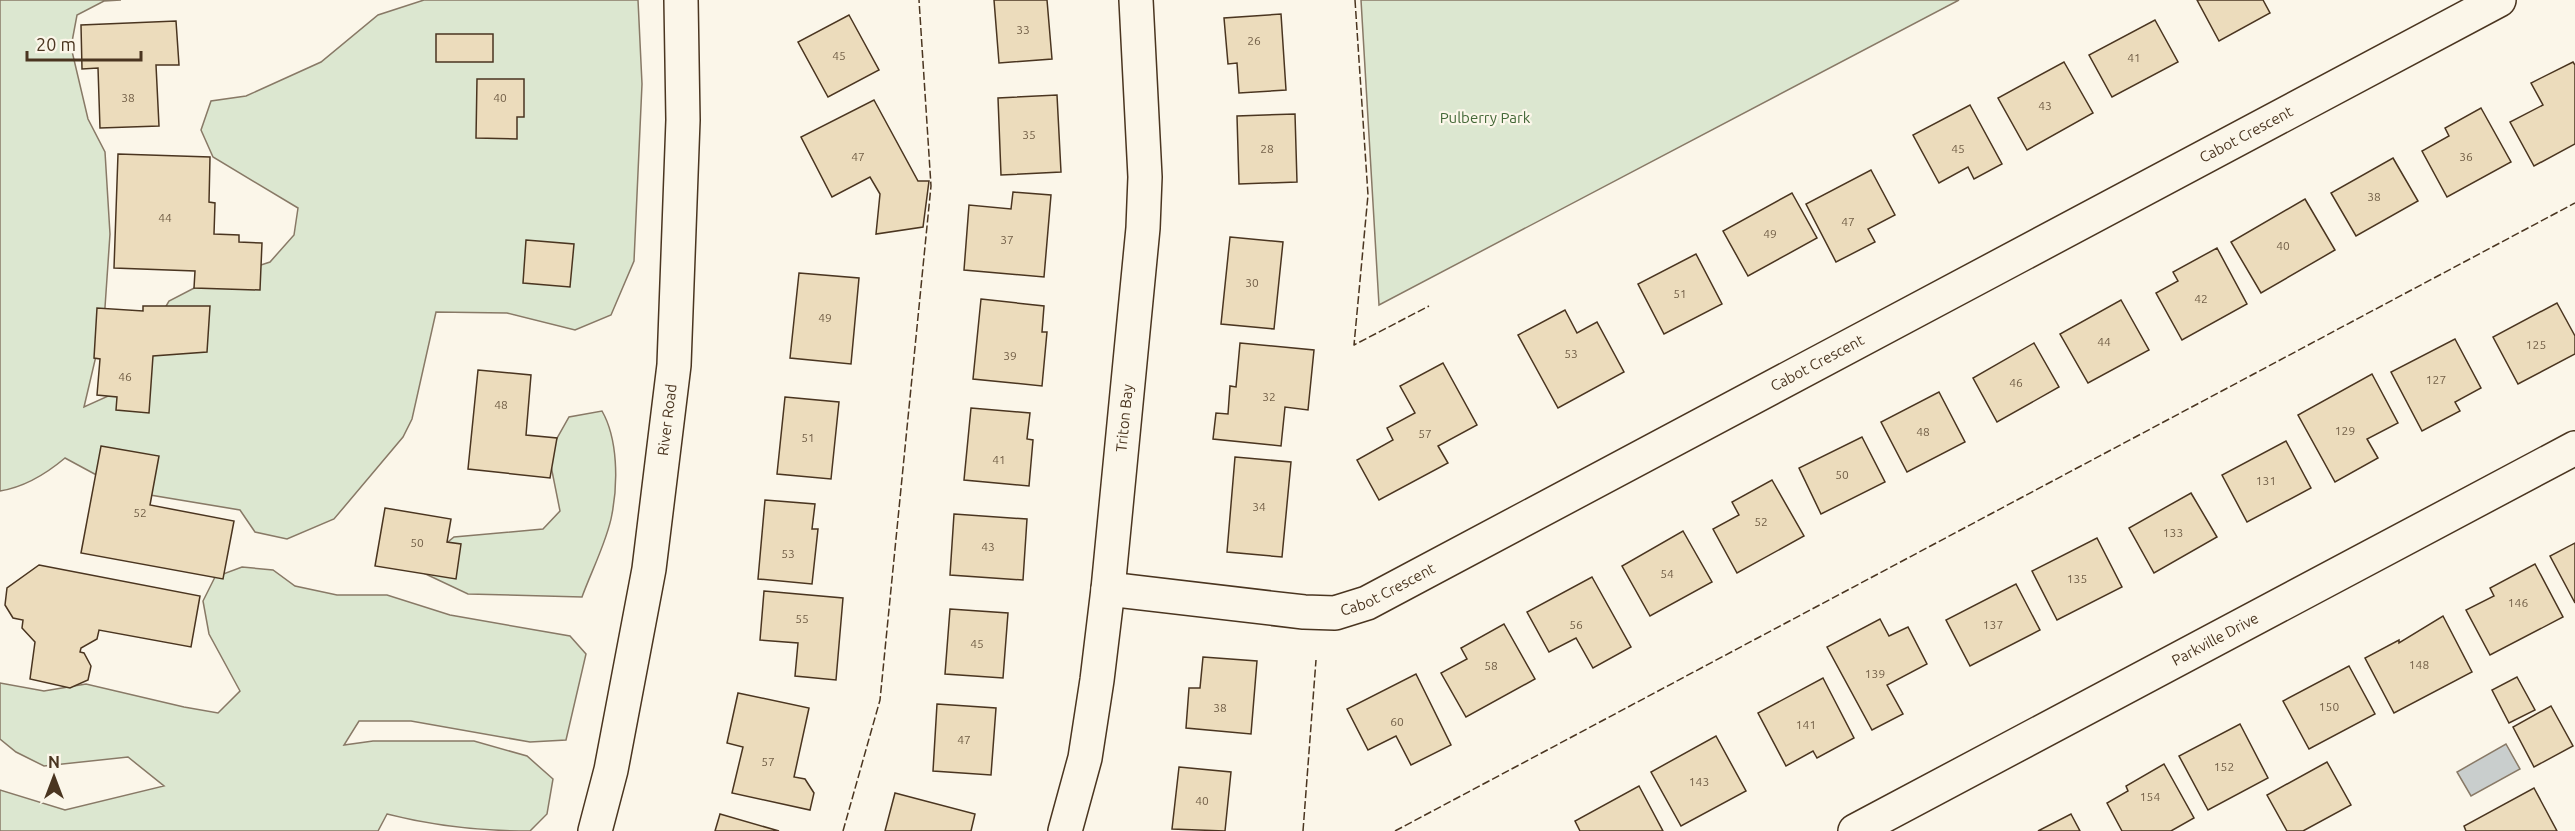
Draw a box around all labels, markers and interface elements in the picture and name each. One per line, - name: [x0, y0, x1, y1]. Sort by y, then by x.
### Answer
- house number: 33: [1016, 23, 1030, 36]
- scale bar: [27, 24, 141, 62]
- text: 20 m: [36, 34, 76, 54]
- house number: 26: [1247, 34, 1261, 47]
- house number: 45: [832, 49, 846, 62]
- house number: 41: [2127, 51, 2141, 64]
- house number: 38: [121, 91, 135, 104]
- house number: 40: [493, 91, 507, 104]
- house number: 43: [2038, 99, 2052, 112]
- street label: Cabot Crescent: [2196, 102, 2296, 166]
- park label: Pulberry Park: [1440, 109, 1531, 126]
- house number: 35: [1022, 128, 1036, 141]
- house number: 28: [1260, 142, 1274, 155]
- house number: 45: [1951, 142, 1965, 155]
- house number: 47: [851, 150, 865, 163]
- house number: 36: [2459, 150, 2473, 163]
- house number: 38: [2367, 190, 2381, 203]
- house number: 44: [158, 211, 172, 224]
- house number: 47: [1841, 215, 1855, 228]
- house number: 49: [1763, 227, 1777, 240]
- house number: 37: [1000, 233, 1014, 246]
- house number: 40: [2276, 239, 2290, 252]
- house number: 30: [1245, 276, 1259, 289]
- house number: 51: [1673, 287, 1687, 300]
- house number: 42: [2194, 292, 2208, 305]
- house number: 49: [818, 311, 832, 324]
- street label: Cabot Crescent: [1767, 331, 1867, 394]
- house number: 44: [2097, 335, 2111, 348]
- house number: 125: [2526, 338, 2546, 351]
- house number: 53: [1564, 347, 1578, 360]
- house number: 39: [1003, 349, 1017, 362]
- house number: 46: [118, 370, 132, 383]
- house number: 127: [2426, 373, 2446, 386]
- house number: 46: [2009, 376, 2023, 389]
- street label: River Road: [654, 383, 680, 457]
- street label: Triton Bay: [1112, 383, 1136, 453]
- house number: 32: [1262, 390, 1276, 403]
- house number: 48: [494, 398, 508, 411]
- house number: 129: [2335, 424, 2355, 437]
- house number: 48: [1916, 425, 1930, 438]
- house number: 57: [1418, 427, 1432, 440]
- house number: 51: [801, 431, 815, 444]
- house number: 41: [992, 453, 1006, 466]
- house number: 50: [1835, 468, 1849, 481]
- house number: 131: [2256, 474, 2276, 487]
- house number: 34: [1252, 500, 1266, 513]
- house number: 52: [133, 506, 147, 519]
- house number: 52: [1754, 515, 1768, 528]
- house number: 133: [2163, 526, 2183, 539]
- house number: 50: [410, 536, 424, 549]
- house number: 43: [981, 540, 995, 553]
- house number: 53: [781, 547, 795, 560]
- street label: Cabot Crescent: [1338, 559, 1438, 619]
- house number: 54: [1660, 567, 1674, 580]
- house number: 135: [2067, 572, 2087, 585]
- house number: 146: [2508, 596, 2528, 609]
- street label: Parkville Drive: [2169, 609, 2261, 669]
- house number: 55: [795, 612, 809, 625]
- house number: 56: [1569, 618, 1583, 631]
- house number: 137: [1983, 618, 2003, 631]
- house number: 45: [970, 637, 984, 650]
- house number: 148: [2409, 658, 2429, 671]
- house number: 58: [1484, 659, 1498, 672]
- house number: 139: [1865, 667, 1885, 680]
- house number: 150: [2319, 700, 2339, 713]
- house number: 38: [1213, 701, 1227, 714]
- house number: 60: [1390, 715, 1404, 728]
- house number: 141: [1796, 718, 1816, 731]
- house number: 47: [957, 733, 971, 746]
- north arrow: [24, 747, 84, 807]
- text: N: [48, 753, 60, 771]
- house number: 57: [761, 755, 775, 768]
- house number: 152: [2214, 760, 2234, 773]
- house number: 143: [1689, 775, 1709, 788]
- house number: 154: [2140, 790, 2160, 803]
- house number: 40: [1195, 794, 1209, 807]

